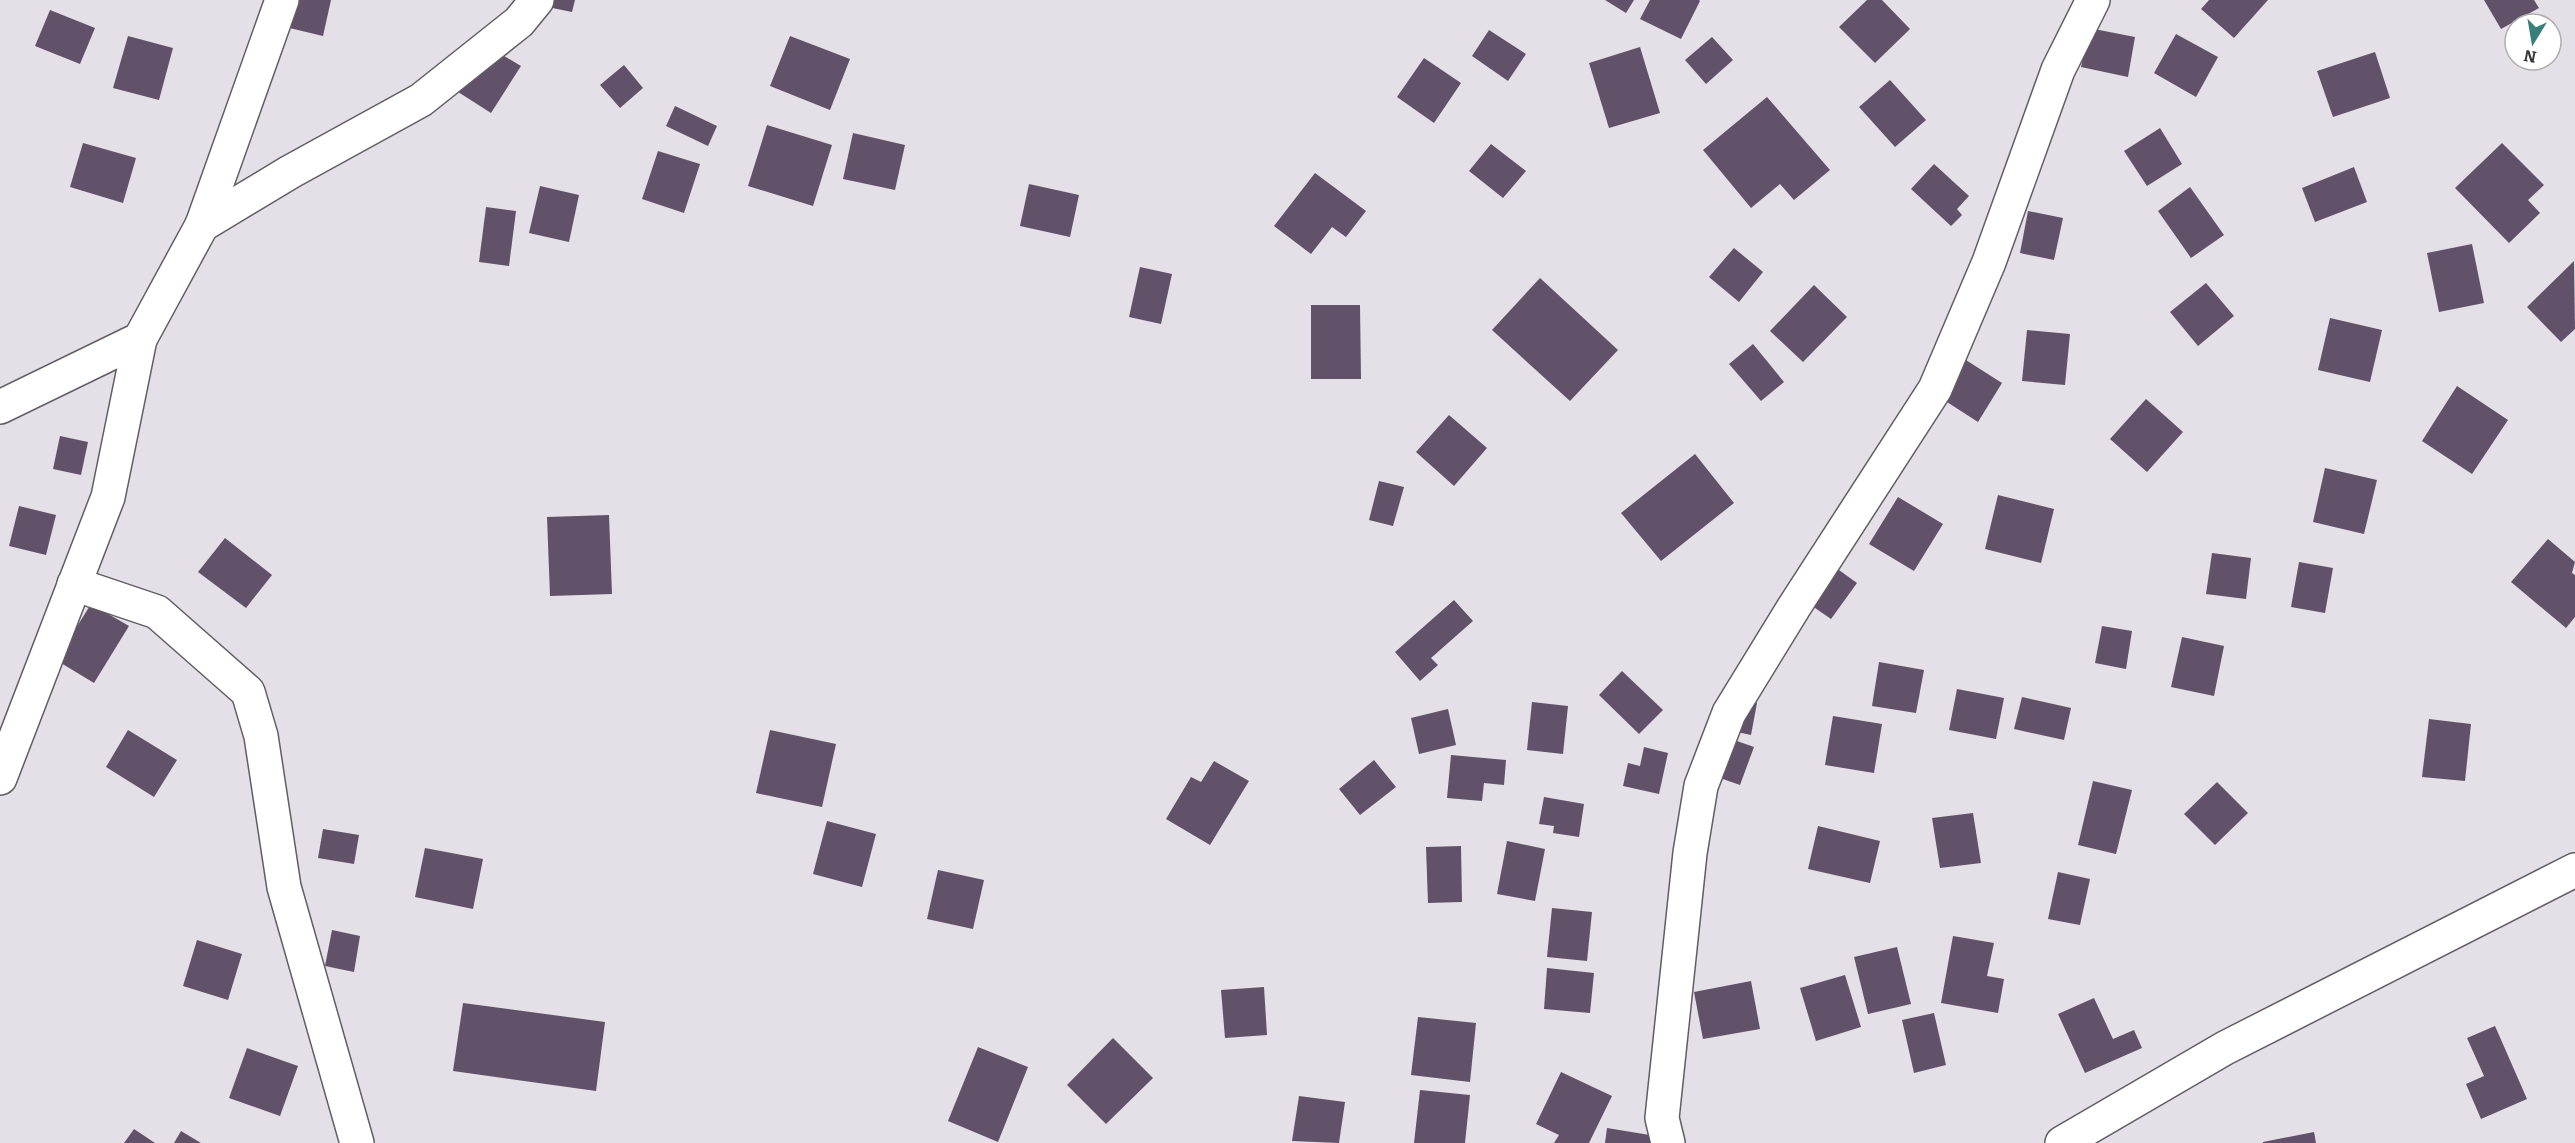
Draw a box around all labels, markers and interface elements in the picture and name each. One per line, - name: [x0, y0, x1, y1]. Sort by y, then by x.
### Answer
- north arrow: [2503, 12, 2563, 72]
- text: N: [2522, 46, 2538, 67]

